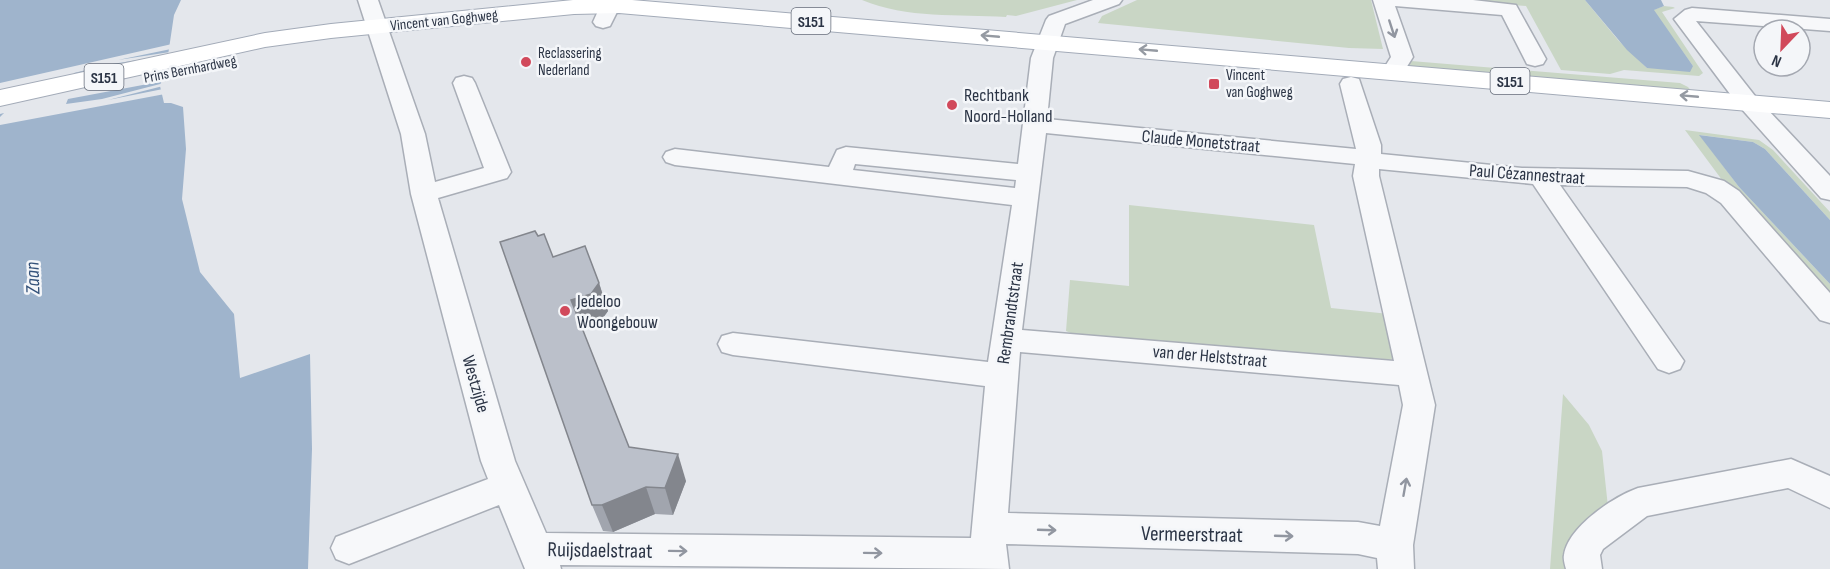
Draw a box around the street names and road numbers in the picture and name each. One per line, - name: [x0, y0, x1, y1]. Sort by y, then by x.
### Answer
- street label: Vincent van Goghweg: [389, 5, 499, 36]
- road number: S151: [792, 8, 830, 34]
- street label: Prins Bernhardweg: [142, 51, 238, 88]
- road number: S151: [84, 64, 124, 90]
- road number: S151: [1490, 68, 1530, 94]
- street label: Claude Monetstraat: [1141, 126, 1262, 157]
- street label: Paul Cézannestraat: [1468, 160, 1586, 189]
- street label: Rembrandtstraat: [993, 260, 1028, 365]
- street label: van der Helststraat: [1152, 341, 1269, 372]
- street label: Westzijde: [457, 353, 494, 415]
- street label: Vermeerstraat: [1141, 521, 1243, 548]
- street label: Ruijsdaelstraat: [547, 537, 653, 564]

